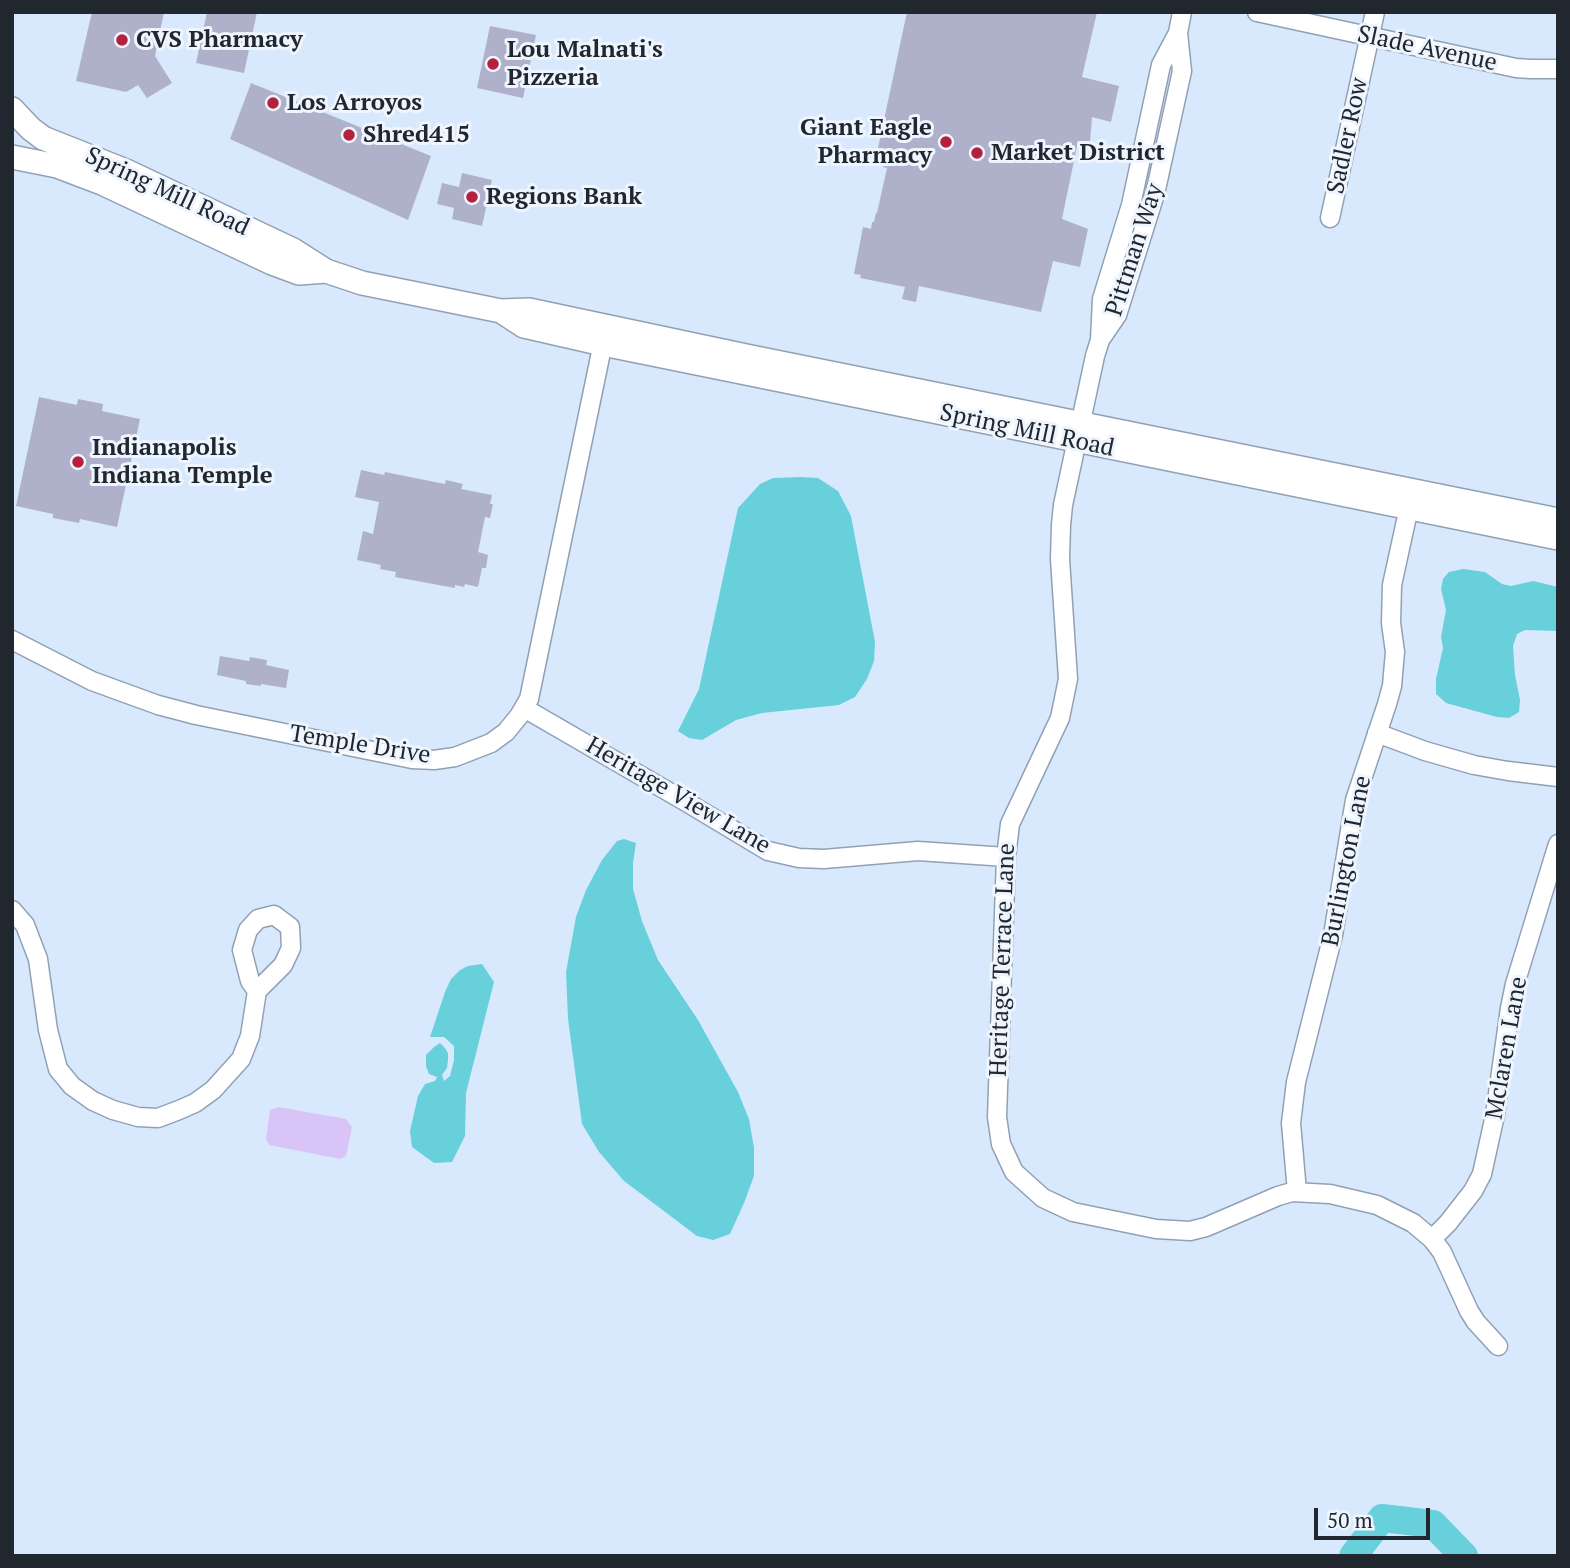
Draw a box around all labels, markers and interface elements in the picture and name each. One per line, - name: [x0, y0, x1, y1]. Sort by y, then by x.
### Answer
- street label: Slade Avenue: [1355, 20, 1499, 78]
- place label: CVS Pharmacy: [136, 26, 303, 54]
- marker: CVS Pharmacy: [114, 32, 130, 48]
- place label: Lou Malnati's Pizzeria: [507, 36, 663, 92]
- marker: Lou Malnati's Pizzeria: [485, 56, 501, 72]
- street label: Sadler Row: [1322, 75, 1374, 197]
- place label: Los Arroyos: [287, 89, 422, 117]
- marker: Los Arroyos: [265, 95, 281, 111]
- place label: Giant Eagle Pharmacy: [800, 114, 932, 170]
- place label: Shred415: [363, 121, 470, 149]
- marker: Shred415: [341, 127, 357, 143]
- marker: Giant Eagle Pharmacy: [938, 134, 954, 150]
- place label: Market District: [991, 139, 1165, 167]
- street label: Spring Mill Road: [80, 141, 254, 243]
- marker: Market District: [969, 145, 985, 161]
- street label: Pittman Way: [1100, 180, 1170, 320]
- place label: Regions Bank: [486, 183, 642, 211]
- marker: Regions Bank: [464, 189, 480, 205]
- street label: Spring Mill Road: [937, 398, 1117, 464]
- place label: Indianapolis Indiana Temple: [92, 434, 273, 490]
- marker: Indianapolis Indiana Temple: [70, 454, 86, 470]
- street label: Temple Drive: [288, 720, 432, 770]
- street label: Heritage View Lane: [581, 731, 775, 861]
- street label: Burlington Lane: [1316, 773, 1378, 949]
- street label: Heritage Terrace Lane: [985, 843, 1021, 1077]
- street label: Mclaren Lane: [1480, 974, 1534, 1122]
- scale bar: [1318, 1494, 1434, 1538]
- text: 50 m: [1327, 1506, 1373, 1534]

